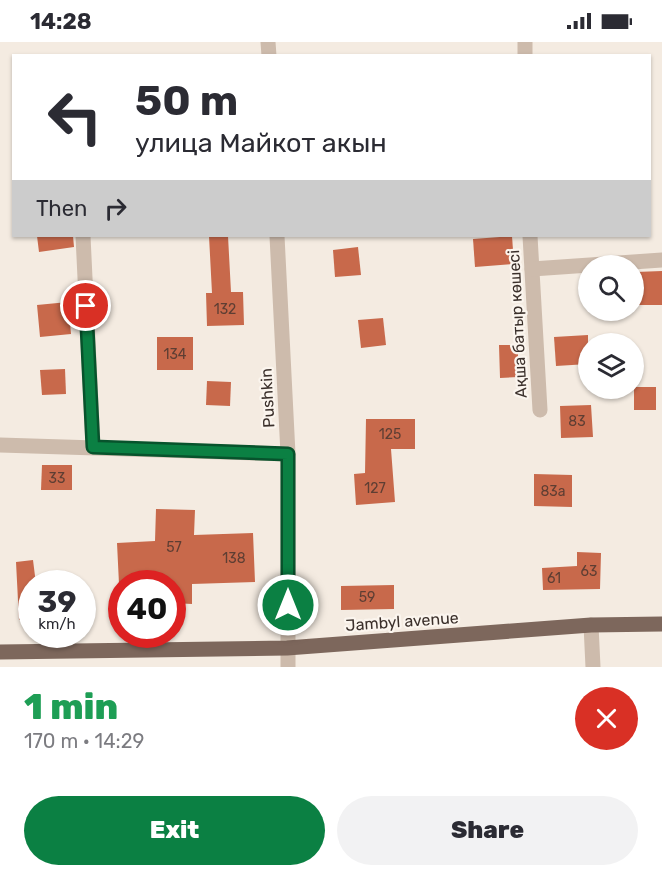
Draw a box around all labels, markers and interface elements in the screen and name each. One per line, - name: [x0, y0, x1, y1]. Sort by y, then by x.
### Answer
- text: 14:28: [30, 8, 92, 35]
- text: 50 m: [135, 76, 238, 126]
- icon: left: [36, 78, 114, 156]
- text: улица Майкот акын: [135, 127, 387, 159]
- icon: right: [99, 192, 132, 225]
- text: Then: [36, 195, 87, 222]
- street label: Ақша батыр көшесі: [504, 250, 531, 398]
- map controls: [578, 255, 644, 399]
- button: search: [578, 255, 644, 321]
- pin: [60, 280, 111, 331]
- icon: arrive: [69, 289, 102, 322]
- house number: 132: [214, 301, 236, 318]
- button: layers: [578, 333, 644, 399]
- house number: 134: [163, 346, 187, 363]
- street label: Pushkin: [256, 368, 279, 428]
- house number: 83: [568, 413, 586, 430]
- house number: 125: [379, 426, 401, 443]
- house number: 33: [49, 470, 65, 487]
- house number: 127: [364, 480, 386, 497]
- house number: 83а: [540, 483, 566, 500]
- house number: 57: [166, 539, 182, 556]
- house number: 138: [222, 550, 246, 567]
- house number: 63: [581, 563, 597, 580]
- speed limit sign: 40: [108, 570, 186, 648]
- house number: 61: [547, 570, 561, 587]
- position arrow: [256, 573, 320, 637]
- text: 39: [38, 584, 77, 620]
- house number: 59: [359, 589, 375, 606]
- street label: Jambyl avenue: [345, 608, 459, 635]
- text: km/h: [38, 615, 76, 633]
- text: 1 min: [24, 685, 118, 728]
- button: close: [575, 687, 638, 750]
- text: 170 m · 14:29: [24, 729, 144, 753]
- button: Exit: [24, 796, 325, 865]
- button: Share: [337, 796, 638, 865]

